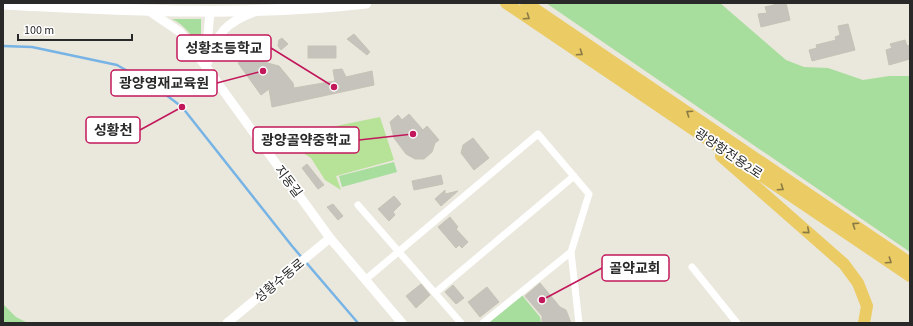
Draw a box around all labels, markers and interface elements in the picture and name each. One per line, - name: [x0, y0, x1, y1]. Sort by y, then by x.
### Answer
- one-way arrow: [523, 12, 530, 20]
- scale bar: [18, 16, 132, 42]
- text: 100 m: [24, 22, 54, 39]
- callout: 성황초등학교: [177, 35, 271, 61]
- text: 성황초등학교: [185, 39, 263, 59]
- one-way arrow: [576, 48, 583, 55]
- callout: 광양영재교육원: [111, 70, 217, 96]
- text: 광양영재교육원: [119, 74, 209, 94]
- one-way arrow: [686, 110, 693, 118]
- callout: 성황천: [86, 117, 140, 143]
- text: 성황천: [94, 121, 132, 141]
- street label: 광양항전용2로: [691, 124, 766, 183]
- callout: 광양골약중학교: [253, 127, 359, 153]
- text: 광양골약중학교: [261, 131, 351, 151]
- street label: 지동길: [270, 162, 306, 201]
- one-way arrow: [777, 184, 784, 191]
- one-way arrow: [852, 223, 859, 230]
- one-way arrow: [802, 227, 810, 234]
- street label: 성황수동로: [251, 255, 308, 307]
- callout: 골약교회: [602, 255, 669, 281]
- one-way arrow: [884, 256, 891, 263]
- text: 골약교회: [609, 259, 661, 279]

